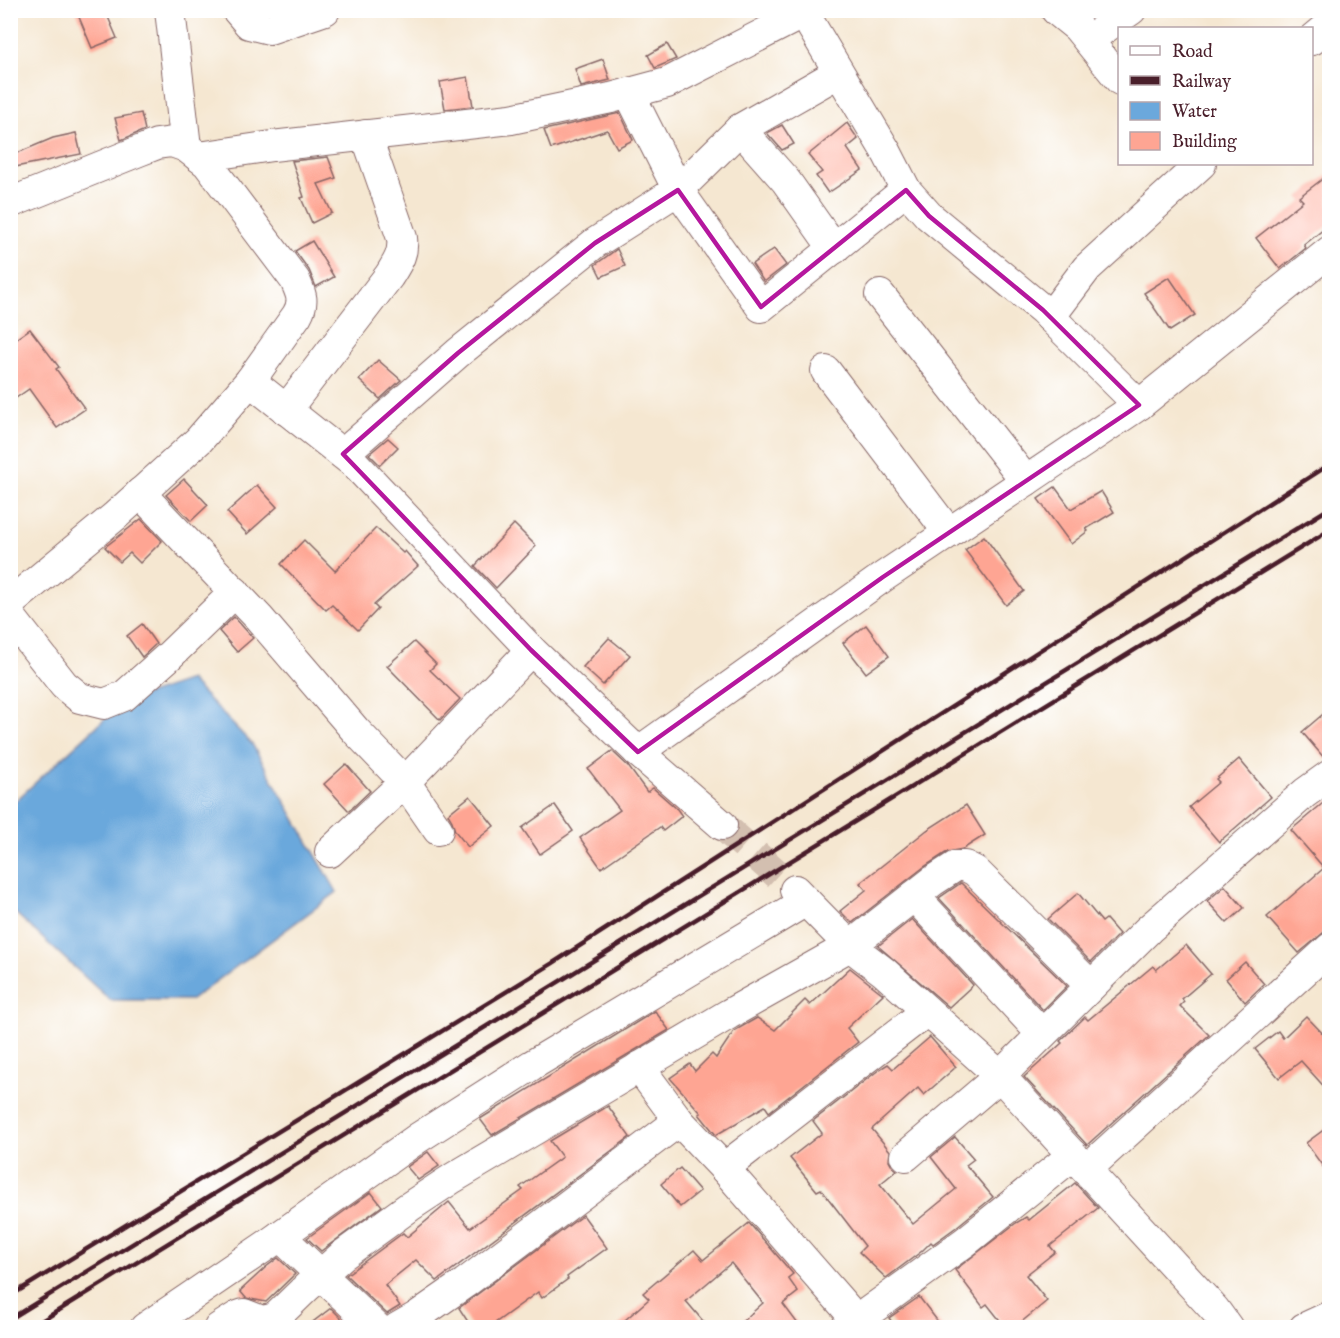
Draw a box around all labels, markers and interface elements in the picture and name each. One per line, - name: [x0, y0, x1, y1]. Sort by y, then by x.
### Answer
- legend: [1118, 27, 1313, 165]
- text: Road: [1172, 41, 1213, 64]
- text: Railway: [1172, 71, 1231, 94]
- text: Water: [1172, 101, 1217, 124]
- text: Building: [1172, 131, 1237, 154]

